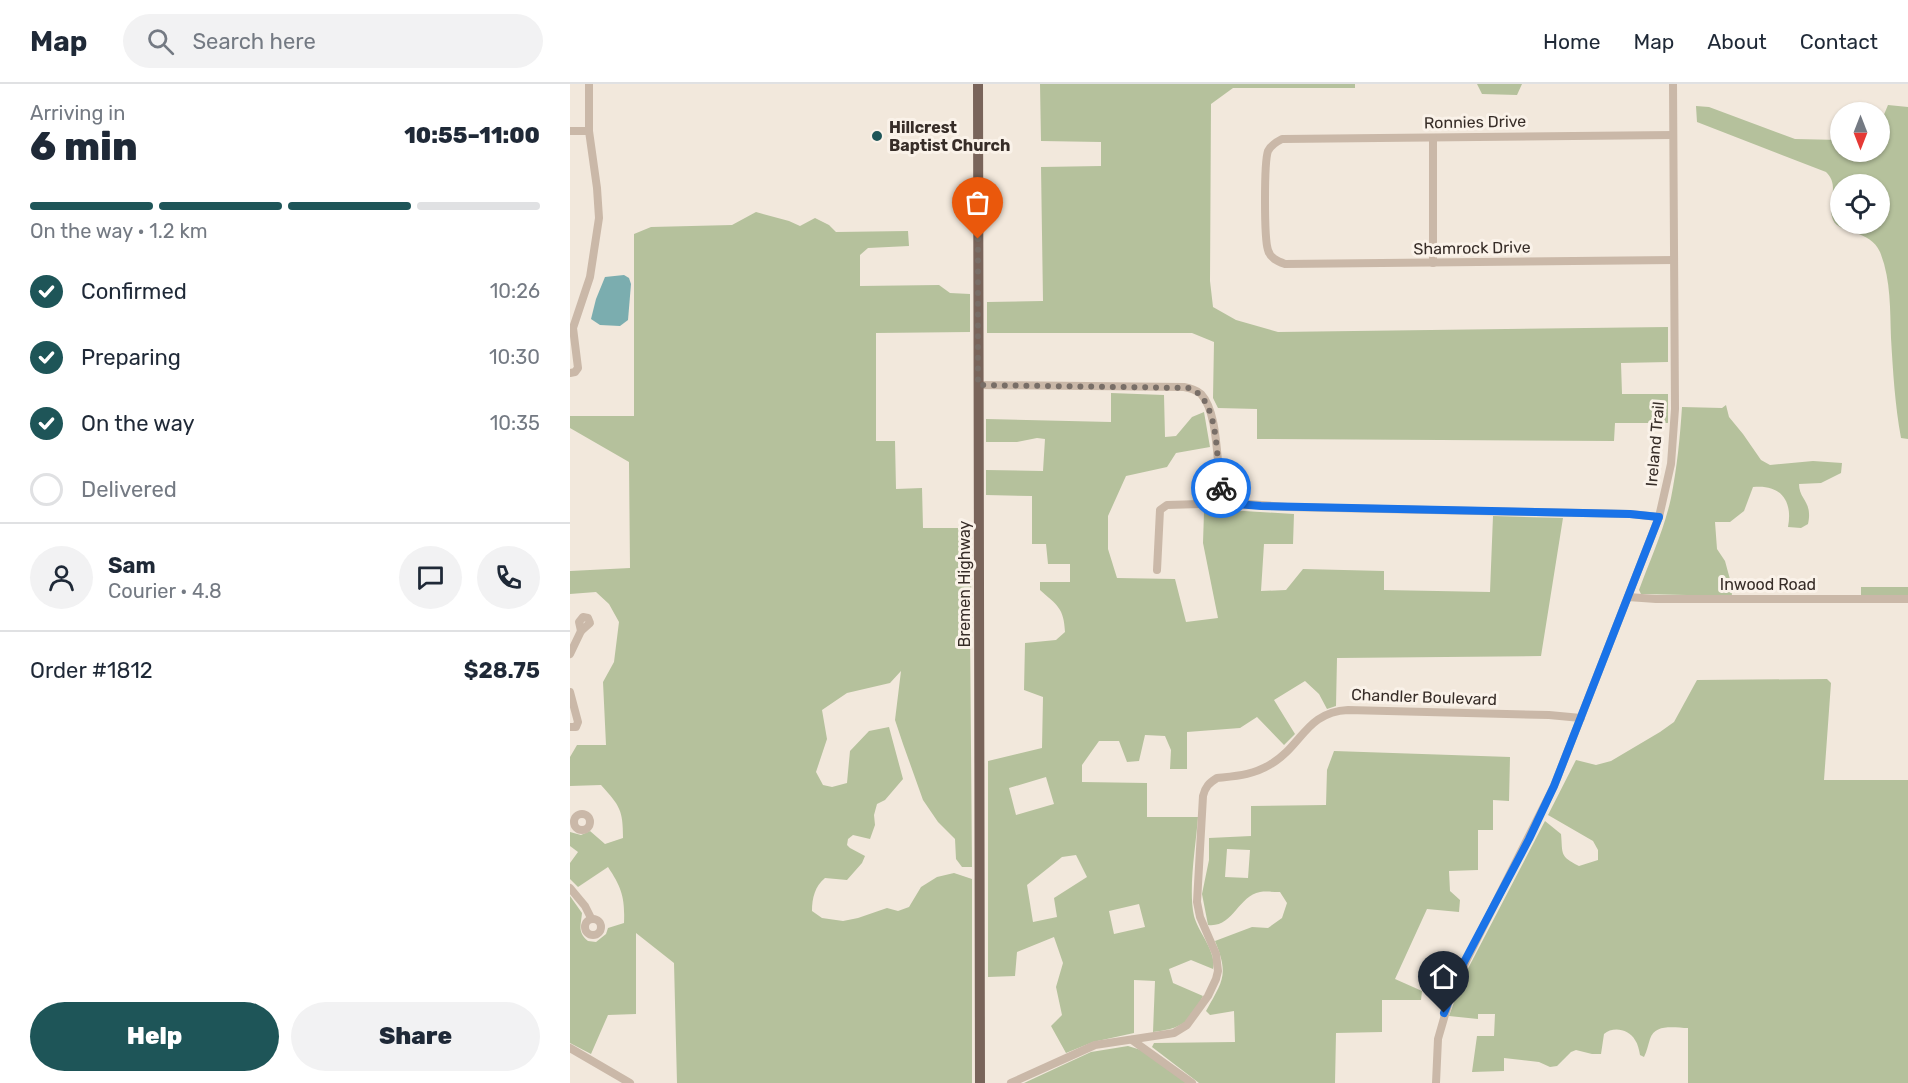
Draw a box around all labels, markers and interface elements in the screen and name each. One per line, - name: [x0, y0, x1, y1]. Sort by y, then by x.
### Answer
- search box: [123, 14, 543, 68]
- text: Map: [30, 25, 87, 58]
- icon: search: [144, 25, 177, 58]
- text: Search here: [192, 28, 316, 55]
- text: Home: [1543, 29, 1600, 54]
- text: Map: [1633, 29, 1674, 54]
- text: About: [1707, 29, 1767, 54]
- text: Contact: [1800, 29, 1878, 54]
- text: Arriving in: [30, 101, 125, 125]
- north arrow: [1830, 102, 1890, 162]
- map controls: [1830, 102, 1890, 234]
- street label: Ronnies Drive: [1424, 112, 1526, 132]
- place label: Hillcrest Baptist Church: [889, 118, 1010, 155]
- text: 10:55–11:00: [404, 122, 540, 149]
- text: 6 min: [30, 124, 138, 170]
- marker: Hillcrest Baptist Church: [870, 129, 884, 143]
- button: locate: [1830, 174, 1890, 234]
- pin: [952, 177, 1003, 239]
- icon: bag: [961, 186, 994, 219]
- text: On the way · 1.2 km: [30, 219, 208, 243]
- street label: Shamrock Drive: [1413, 237, 1531, 259]
- icon: check: [30, 275, 63, 308]
- text: Confirmed: [81, 278, 187, 305]
- text: 10:26: [490, 279, 540, 303]
- icon: check: [30, 341, 63, 374]
- text: Preparing: [81, 344, 181, 371]
- text: 10:30: [489, 345, 540, 369]
- street label: Ireland Trail: [1642, 401, 1668, 487]
- icon: check: [30, 407, 63, 440]
- text: On the way: [81, 410, 195, 437]
- text: 10:35: [490, 411, 540, 435]
- courier: [1191, 458, 1251, 518]
- icon: bike: [1205, 472, 1238, 505]
- text: Delivered: [81, 476, 177, 503]
- street label: Bremen Highway: [955, 520, 974, 647]
- button: person: [30, 546, 93, 609]
- button: chat: [399, 546, 462, 609]
- button: phone: [477, 546, 540, 609]
- text: Sam: [108, 552, 156, 579]
- street label: Inwood Road: [1720, 575, 1816, 594]
- text: Courier · 4.8: [108, 579, 222, 603]
- text: Order #1812: [30, 657, 153, 684]
- text: $28.75: [464, 657, 540, 684]
- street label: Chandler Boulevard: [1351, 685, 1497, 709]
- pin: [1418, 951, 1469, 1013]
- icon: home: [1427, 960, 1460, 993]
- button: Help: [30, 1002, 279, 1071]
- button: Share: [291, 1002, 540, 1071]

